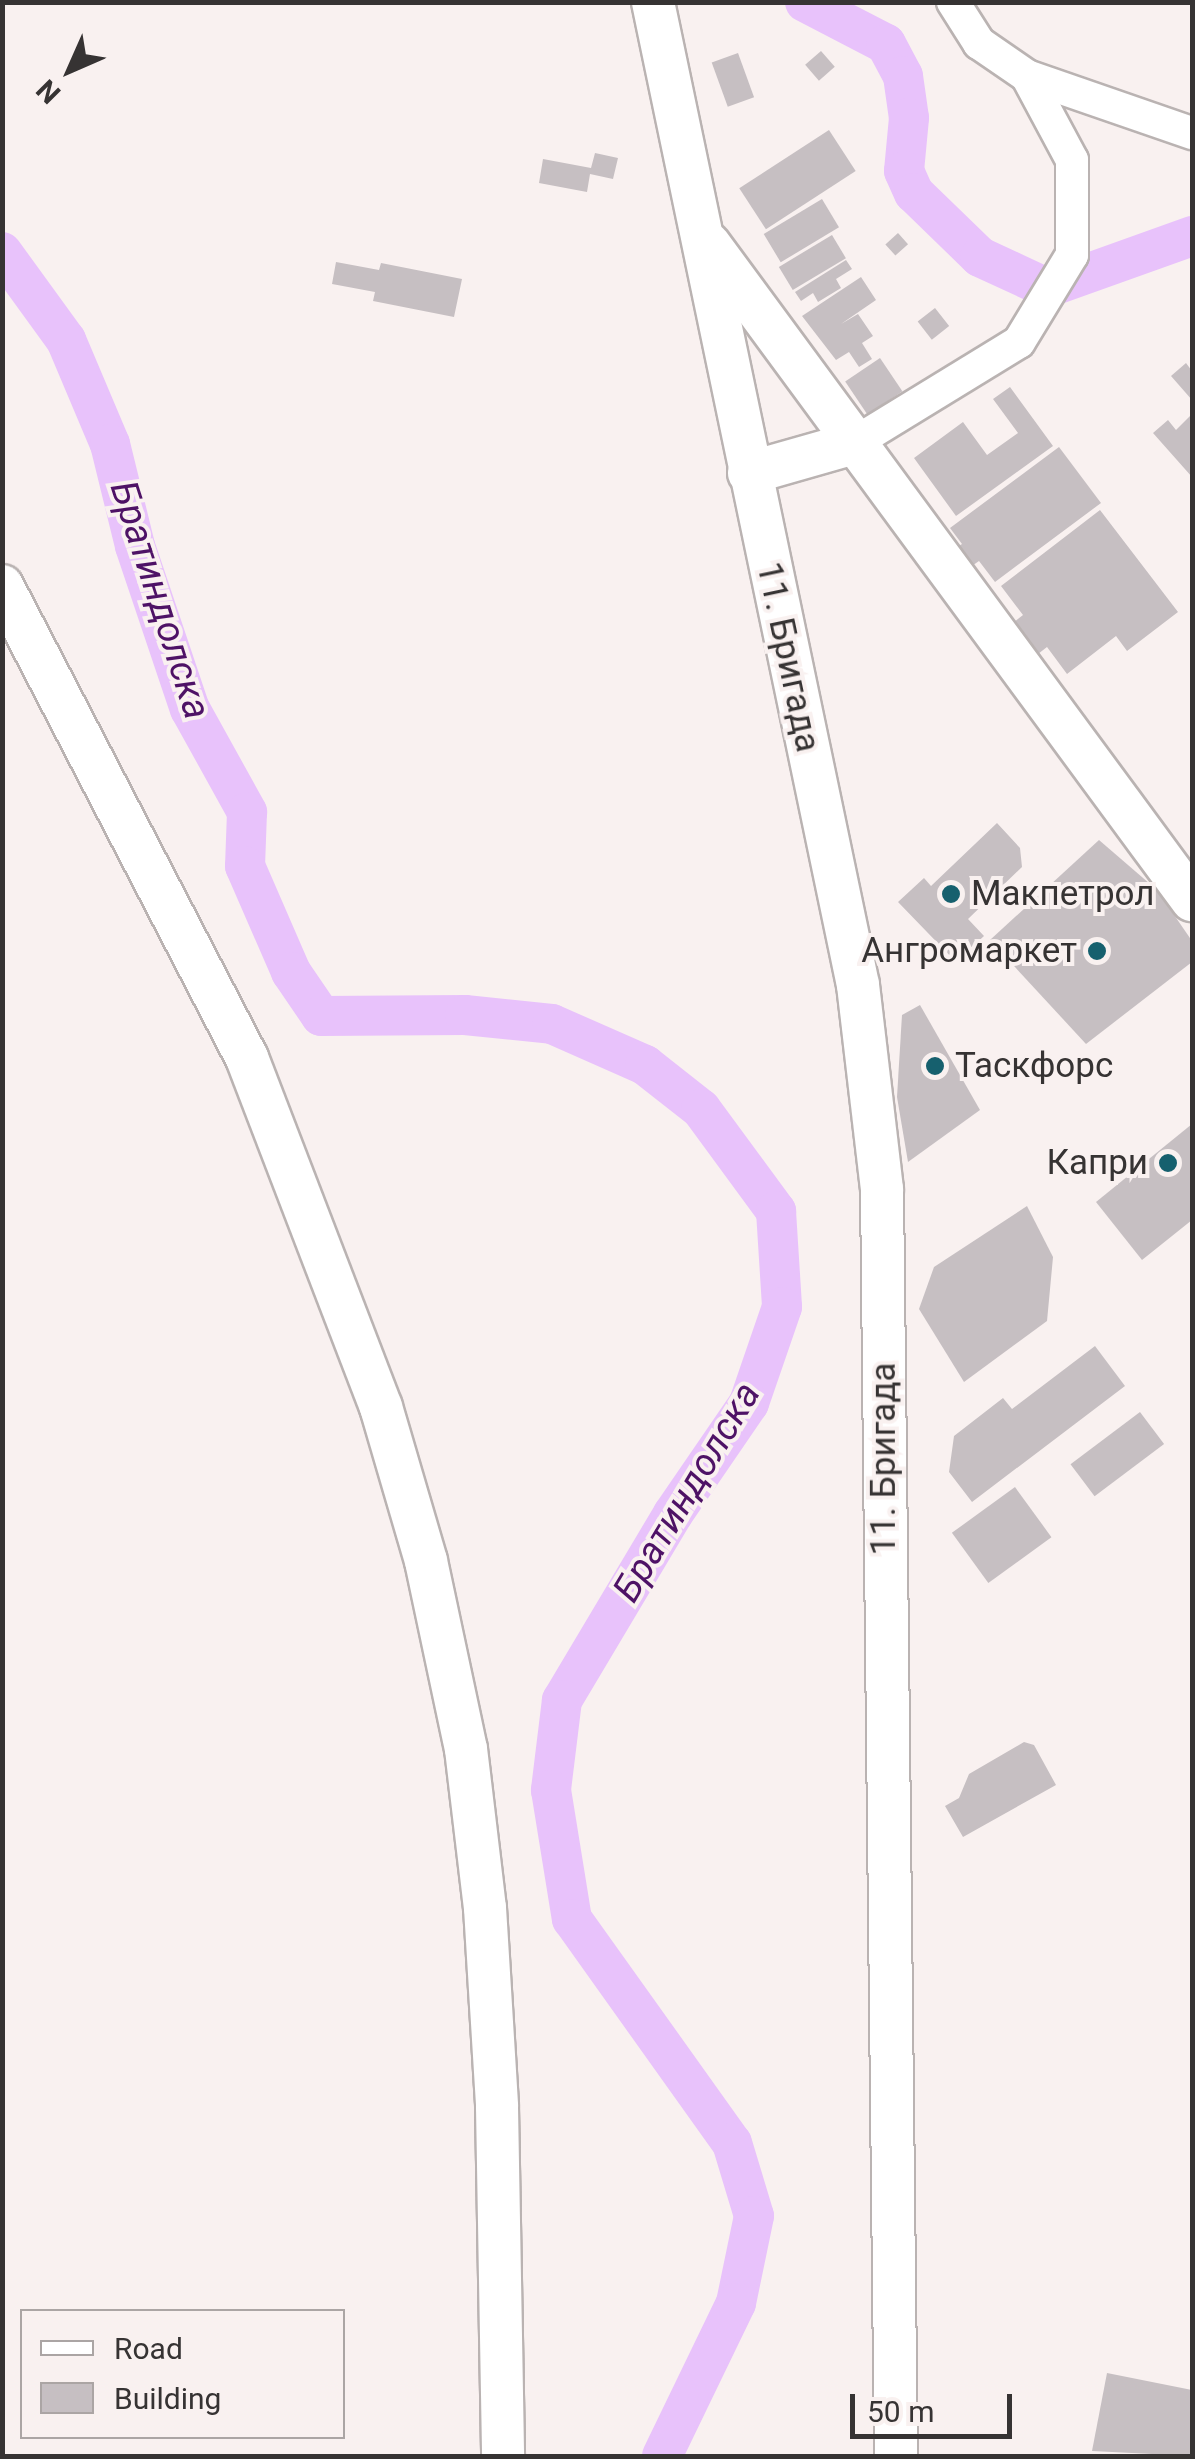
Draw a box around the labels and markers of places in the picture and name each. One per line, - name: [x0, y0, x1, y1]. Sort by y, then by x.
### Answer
- place label: Макпетрол: [971, 873, 1154, 915]
- marker: Макпетрол: [940, 883, 962, 905]
- place label: Ангромаркет: [861, 930, 1077, 972]
- marker: Ангромаркет: [1086, 940, 1108, 962]
- place label: Таскфорс: [955, 1045, 1113, 1087]
- marker: Таскфорс: [924, 1055, 946, 1077]
- place label: Капри: [1046, 1142, 1148, 1184]
- marker: Капри: [1157, 1152, 1179, 1174]

